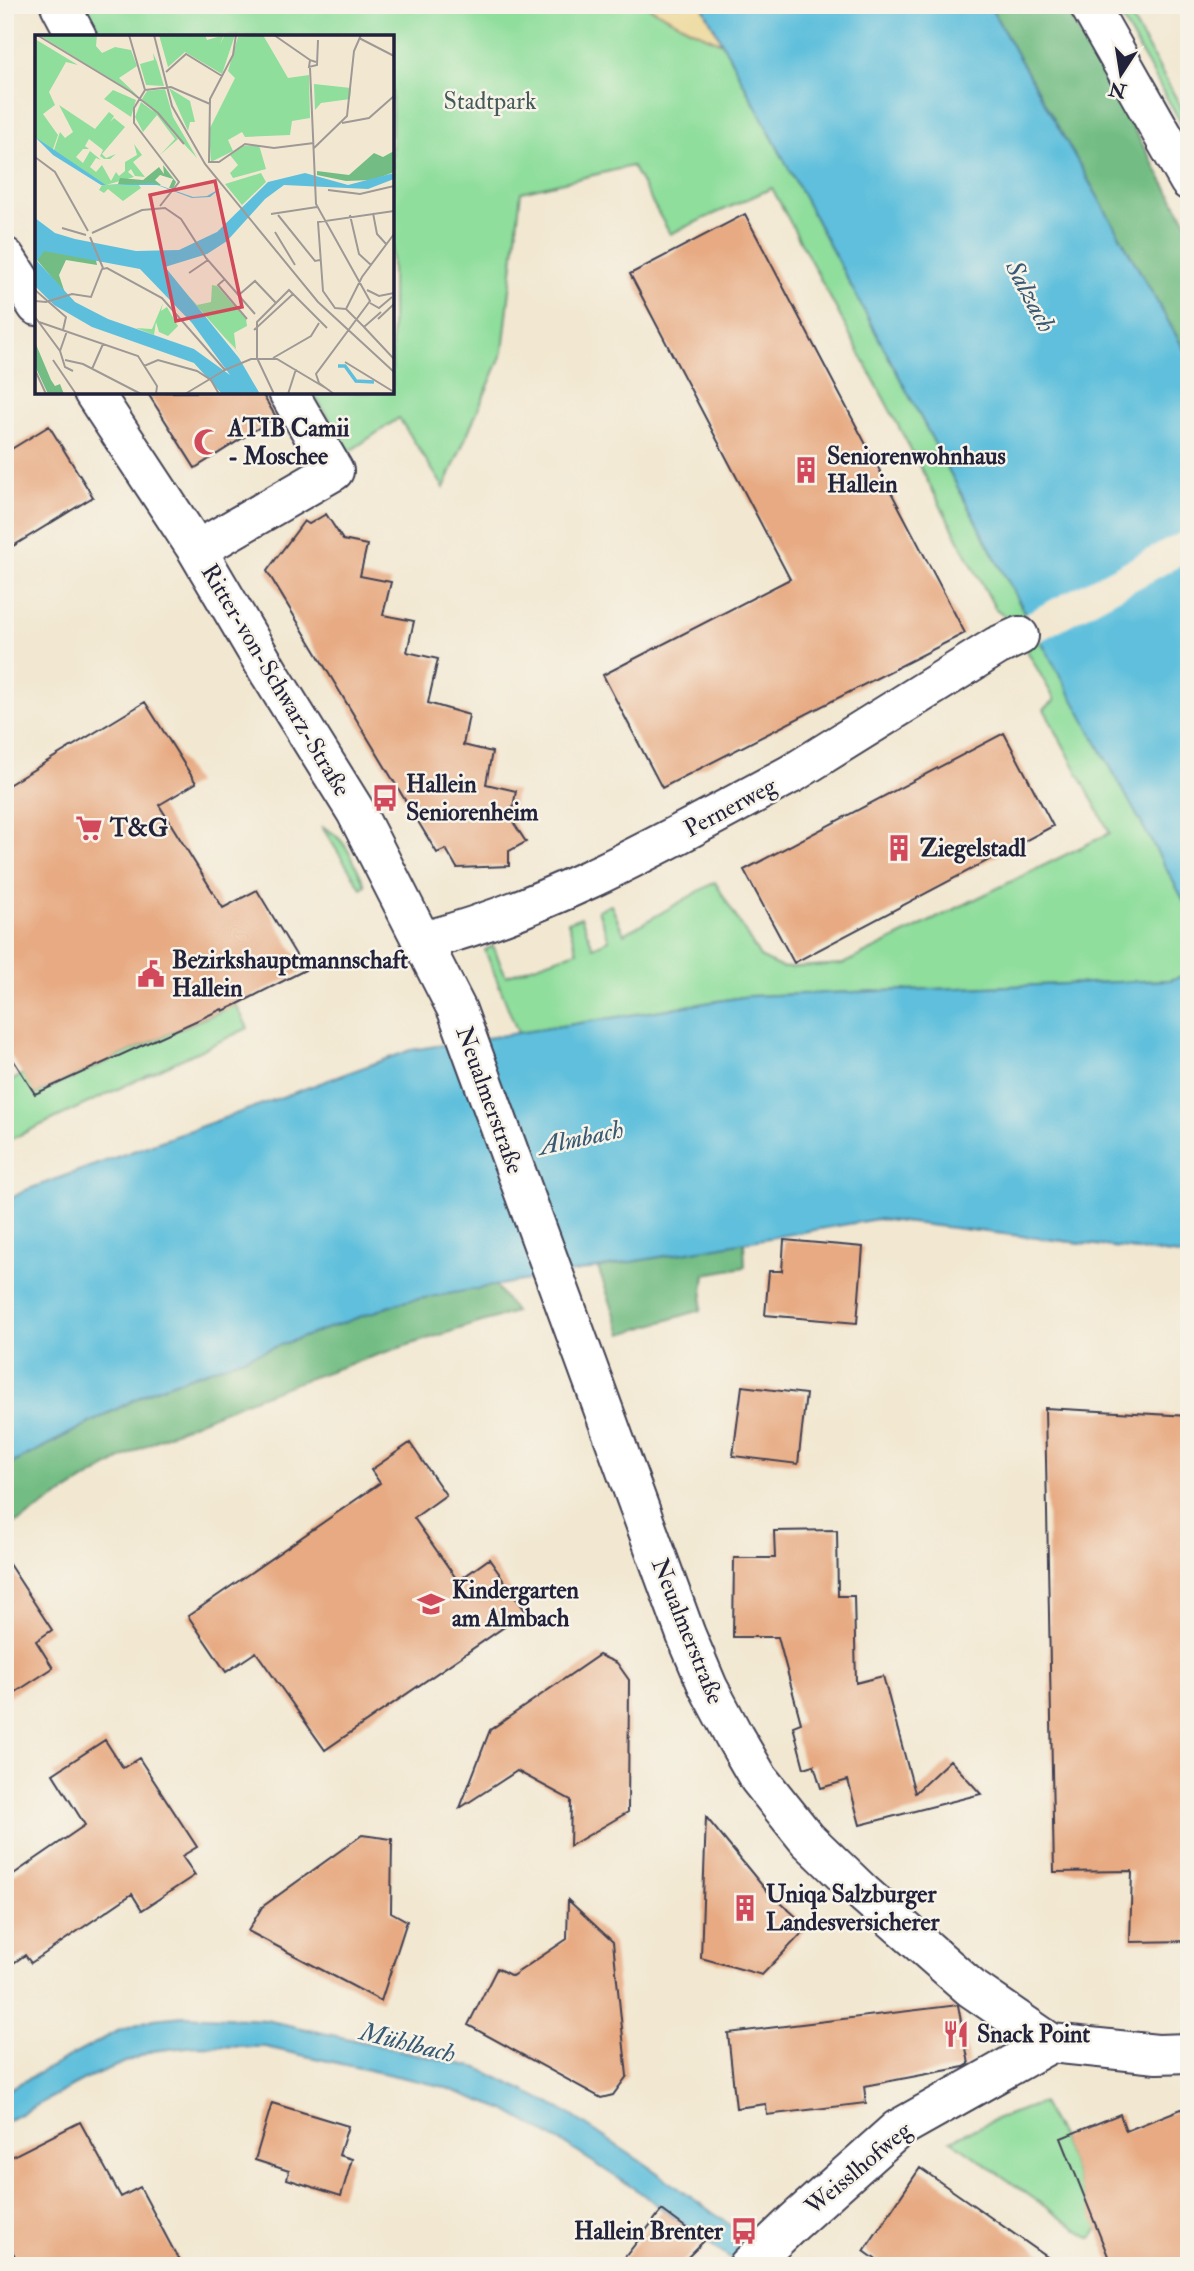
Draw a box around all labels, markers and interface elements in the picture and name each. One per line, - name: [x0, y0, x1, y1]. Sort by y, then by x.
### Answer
- inset map: [35, 35, 394, 394]
- north arrow: [1086, 38, 1156, 108]
- text: N: [1106, 76, 1129, 103]
- park label: Stadtpark: [444, 86, 537, 117]
- water label: Salzach: [997, 254, 1062, 338]
- place label: ATIB Camii - Moschee: [227, 413, 350, 472]
- mosque icon: ATIB Camii - Moschee: [192, 427, 222, 457]
- place label: Seniorenwohnhaus Hallein: [827, 441, 1006, 500]
- building icon: Seniorenwohnhaus Hallein: [791, 455, 821, 485]
- street label: Ritter-von-Schwarz-Straße: [194, 558, 357, 802]
- place label: Hallein Seniorenheim: [406, 769, 539, 828]
- street label: Pernerweg: [679, 770, 783, 845]
- bus stop icon: Hallein Seniorenheim: [370, 783, 400, 813]
- supermarket icon: T&G: [74, 813, 104, 843]
- place label: T&G: [109, 813, 168, 844]
- building icon: Ziegelstadl: [884, 833, 914, 863]
- place label: Ziegelstadl: [920, 833, 1027, 864]
- place label: Bezirkshauptmannschaft Hallein: [172, 945, 408, 1004]
- public building icon: Bezirkshauptmannschaft Hallein: [136, 959, 166, 989]
- street label: Neualmerstraße: [448, 1022, 531, 1178]
- water label: Almbach: [533, 1113, 627, 1163]
- street label: Neualmerstraße: [644, 1554, 731, 1709]
- place label: Kindergarten am Almbach: [452, 1575, 580, 1634]
- school or university icon: Kindergarten am Almbach: [416, 1589, 446, 1619]
- place label: Uniqa Salzburger Landesversicherer: [766, 1879, 940, 1938]
- building icon: Uniqa Salzburger Landesversicherer: [730, 1893, 760, 1923]
- water label: Mühlbach: [355, 2015, 459, 2070]
- restaurant icon: Snack Point: [941, 2019, 971, 2049]
- place label: Snack Point: [977, 2019, 1090, 2050]
- street label: Weisslhofweg: [798, 2114, 919, 2223]
- place label: Hallein Brenter: [574, 2216, 724, 2247]
- bus stop icon: Hallein Brenter: [729, 2216, 759, 2246]

